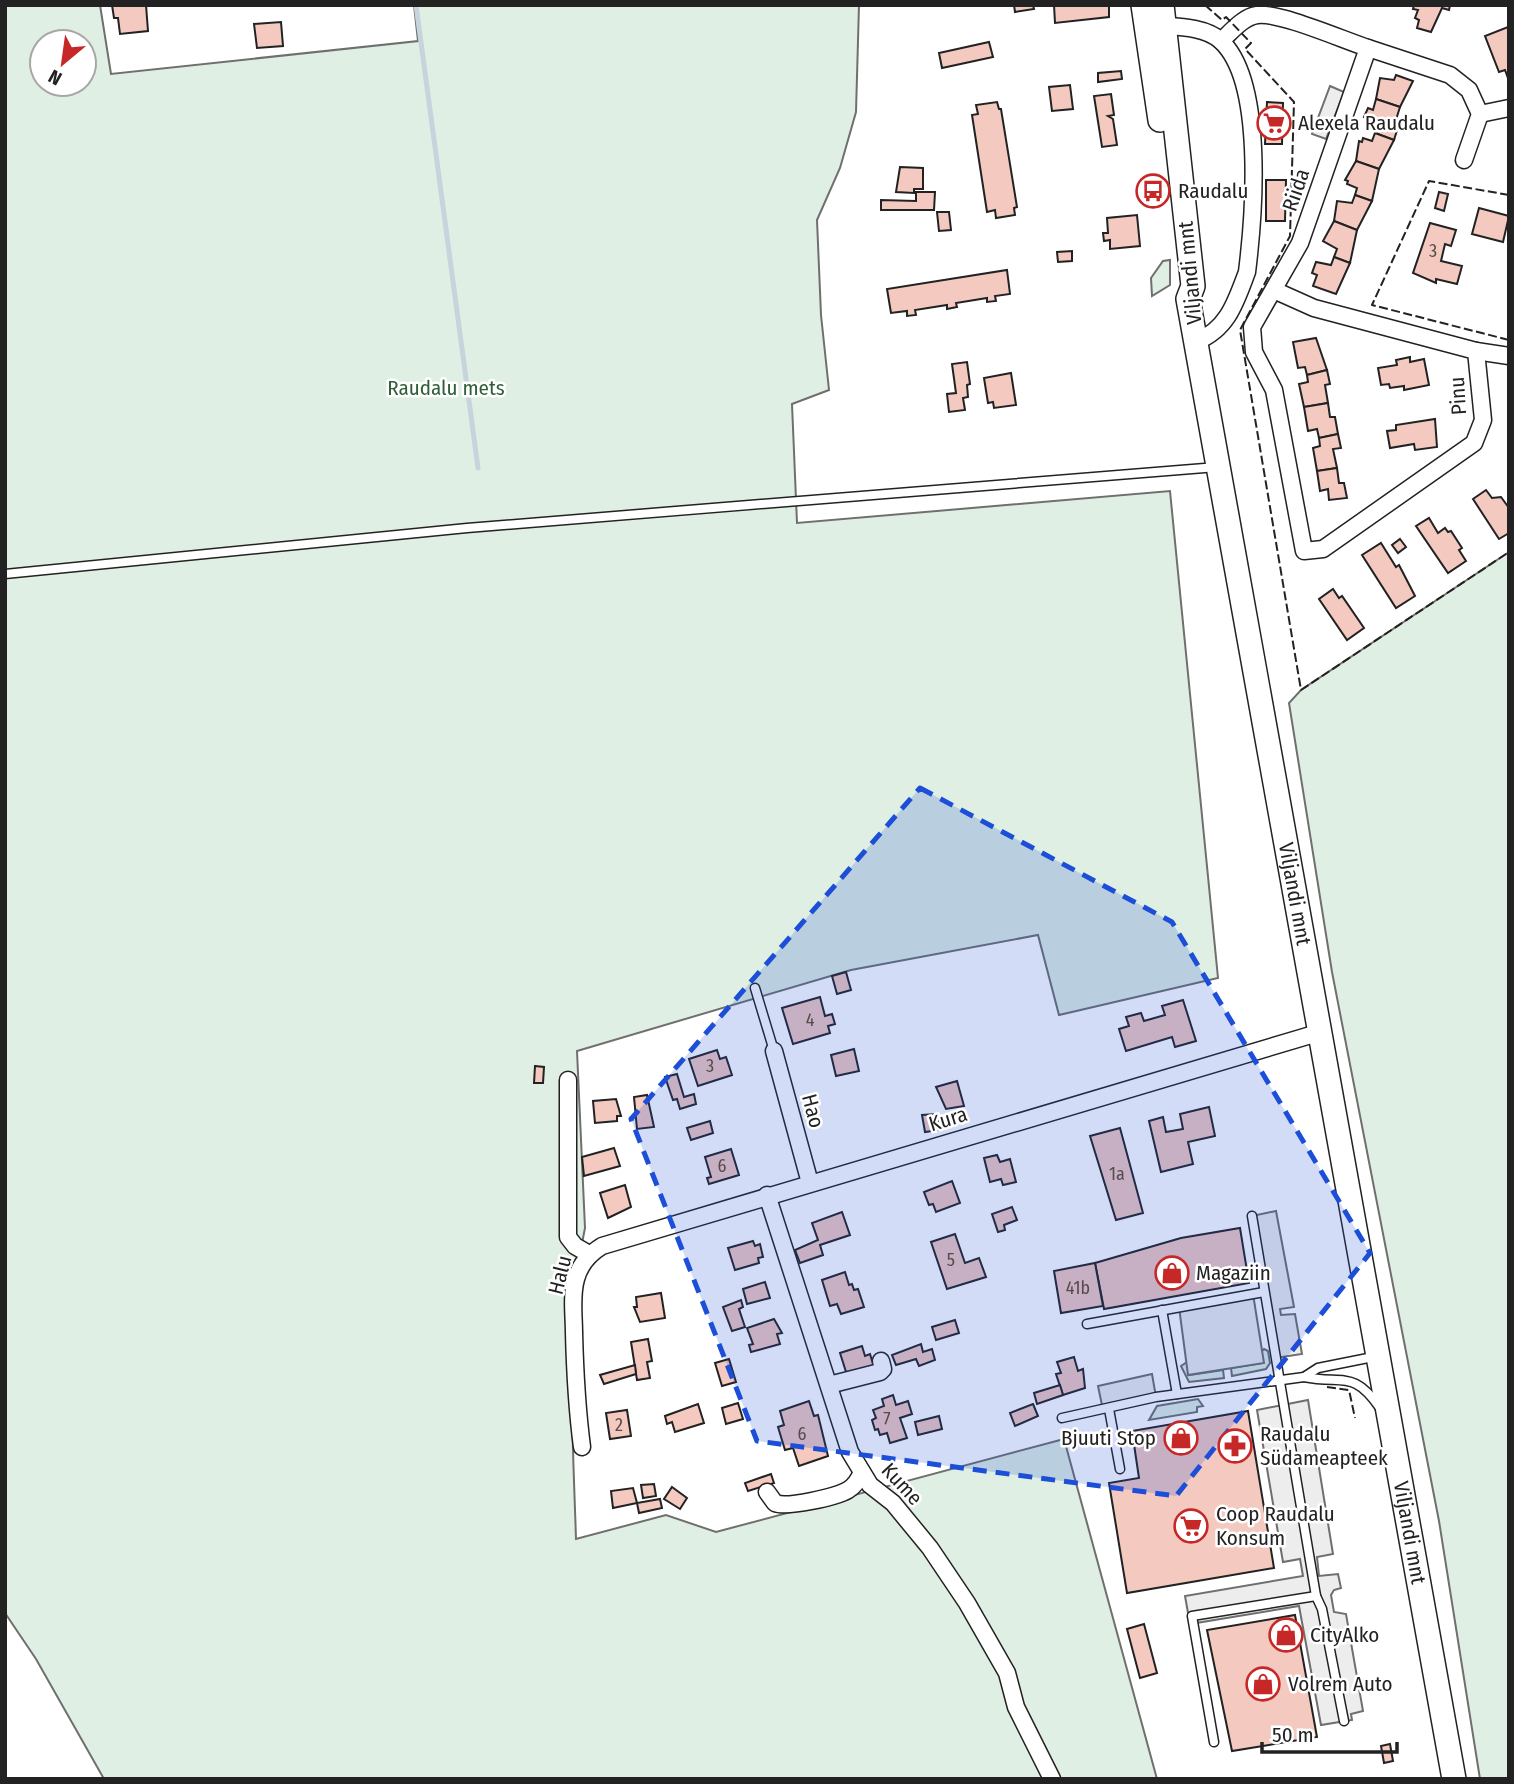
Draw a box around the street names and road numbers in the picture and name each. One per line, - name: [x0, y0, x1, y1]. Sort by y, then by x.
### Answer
- street label: Riida: [1277, 165, 1315, 215]
- street label: Viljandi mnt: [1173, 220, 1207, 326]
- street label: Pinu: [1444, 376, 1472, 416]
- street label: Viljandi mnt: [1273, 840, 1317, 947]
- street label: Hao: [796, 1091, 830, 1131]
- street label: Kura: [926, 1101, 970, 1137]
- street label: Halu: [543, 1253, 577, 1297]
- street label: Kume: [876, 1457, 928, 1511]
- street label: Viljandi mnt: [1388, 1479, 1432, 1586]

